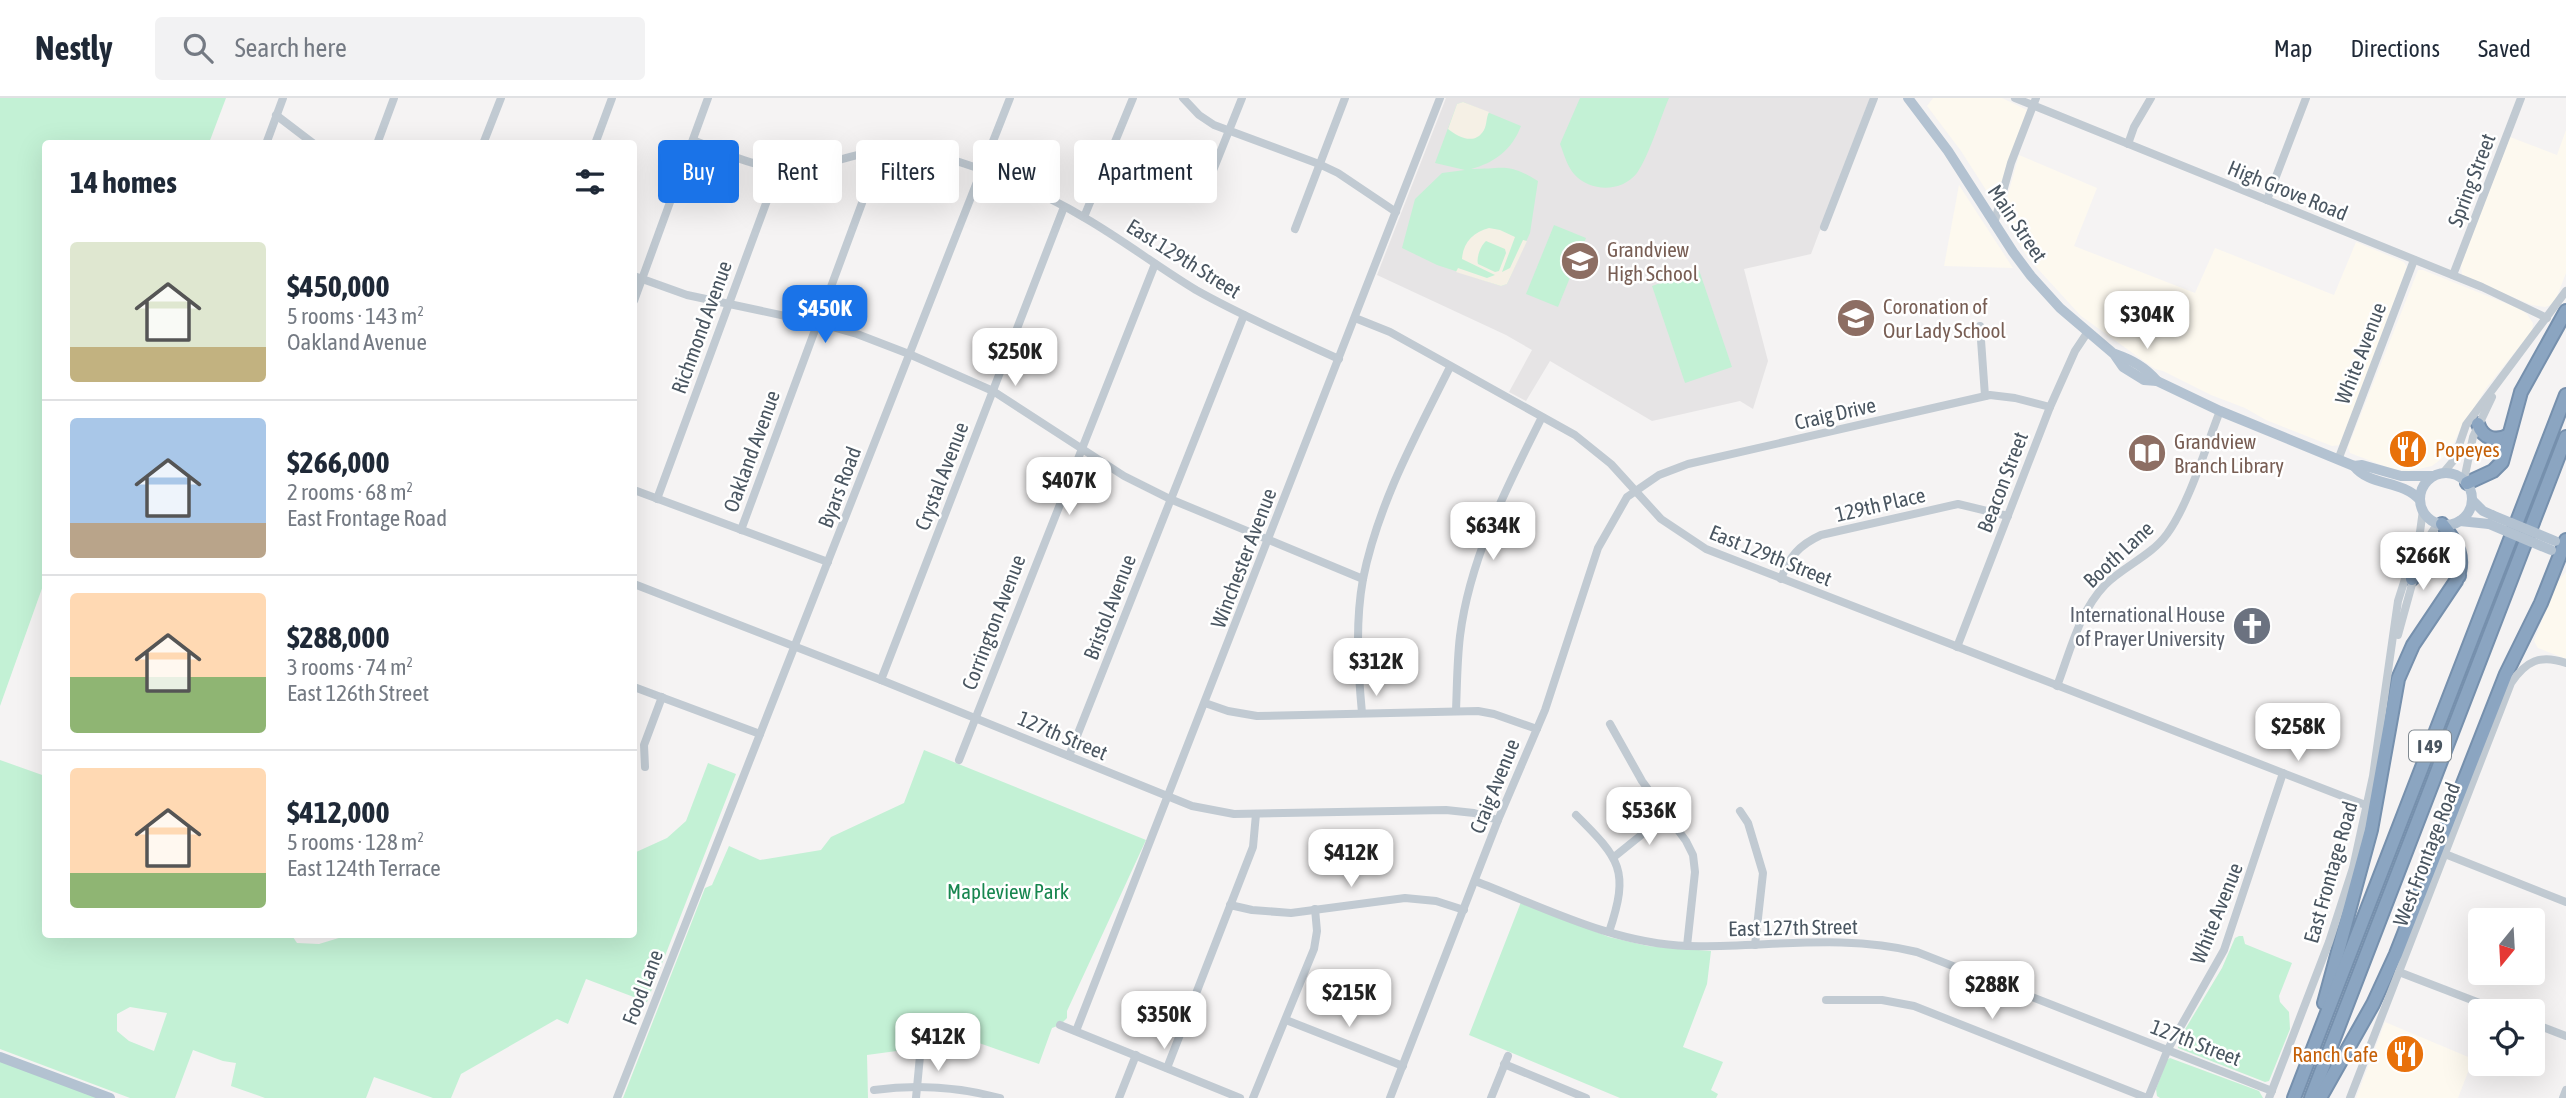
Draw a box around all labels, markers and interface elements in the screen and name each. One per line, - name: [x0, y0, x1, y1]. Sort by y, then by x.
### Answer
- search box: [155, 17, 645, 80]
- text: Nestly: [35, 29, 113, 67]
- icon: search: [179, 29, 217, 67]
- text: Search here: [235, 33, 347, 63]
- text: Map: [2274, 35, 2312, 62]
- text: Directions: [2350, 35, 2440, 62]
- text: Saved: [2478, 35, 2531, 62]
- street label: Spring Street: [2442, 130, 2500, 230]
- chip: Buy: [658, 140, 739, 203]
- chip: Rent: [753, 140, 842, 203]
- chip: Filters: [856, 140, 959, 203]
- chip: New: [973, 140, 1060, 203]
- chip: Apartment: [1074, 140, 1217, 203]
- street label: High Grove Road: [2225, 155, 2351, 225]
- icon: filters: [571, 163, 609, 201]
- text: 14 homes: [70, 165, 177, 199]
- street label: Main Street: [1983, 180, 2053, 266]
- street label: East 129th Street: [1123, 213, 1245, 303]
- place label: Grandview High School: [1607, 237, 1699, 285]
- school or university icon: Grandview High School: [1559, 240, 1601, 282]
- street label: Richmond Avenue: [666, 257, 736, 397]
- text: $450,000: [287, 269, 390, 303]
- icon: home: [126, 270, 210, 354]
- pin: $450K: [776, 286, 874, 345]
- pin: $304K: [2098, 292, 2196, 351]
- place label: Coronation of Our Lady School: [1883, 294, 2006, 342]
- text: $450K: [798, 295, 852, 321]
- school or university icon: Coronation of Our Lady School: [1835, 297, 1877, 339]
- street label: White Avenue: [2330, 299, 2390, 407]
- text: $304K: [2120, 301, 2174, 327]
- text: 5 rooms · 143 m²: [287, 303, 424, 329]
- pin: $250K: [966, 328, 1064, 388]
- text: Oakland Avenue: [287, 329, 427, 355]
- text: $250K: [988, 338, 1042, 364]
- street label: Oakland Avenue: [718, 387, 784, 515]
- street label: Craig Drive: [1792, 392, 1878, 434]
- street label: Crystal Avenue: [909, 418, 973, 534]
- street label: Beacon Street: [1972, 428, 2032, 536]
- restaurant icon: Popeyes: [2387, 428, 2429, 470]
- place label: Grandview Branch Library: [2174, 429, 2284, 477]
- library icon: Grandview Branch Library: [2126, 432, 2168, 474]
- place label: Popeyes: [2435, 437, 2500, 461]
- street label: Byars Road: [813, 443, 865, 531]
- text: $266,000: [287, 445, 390, 479]
- icon: home: [126, 446, 210, 530]
- pin: $407K: [1020, 458, 1118, 517]
- text: $407K: [1042, 467, 1096, 493]
- text: 2 rooms · 68 m²: [287, 479, 413, 505]
- street label: 129th Place: [1833, 482, 1927, 526]
- street label: Winchester Avenue: [1205, 485, 1281, 631]
- pin: $634K: [1444, 503, 1542, 562]
- text: East Frontage Road: [287, 505, 447, 531]
- text: $634K: [1466, 512, 1520, 538]
- street label: Booth Lane: [2078, 516, 2158, 592]
- street label: East 129th Street: [1706, 520, 1836, 590]
- pin: $266K: [2374, 532, 2472, 592]
- text: $266K: [2396, 542, 2450, 568]
- street label: Corrington Avenue: [956, 551, 1030, 693]
- street label: Bristol Avenue: [1078, 551, 1140, 663]
- place label: International House of Prayer University: [2070, 602, 2225, 650]
- church icon: International House of Prayer University: [2231, 605, 2273, 647]
- text: $288,000: [287, 620, 390, 654]
- icon: home: [126, 621, 210, 705]
- pin: $312K: [1327, 638, 1425, 698]
- text: $312K: [1349, 648, 1403, 674]
- text: 3 rooms · 74 m²: [287, 654, 413, 680]
- text: East 126th Street: [287, 680, 429, 706]
- pin: $258K: [2249, 704, 2347, 763]
- street label: 127th Street: [1015, 705, 1111, 765]
- text: $258K: [2271, 713, 2325, 739]
- road number: I 49: [2409, 730, 2451, 762]
- street label: Craig Avenue: [1464, 735, 1524, 837]
- street label: West Frontage Road: [2388, 779, 2464, 929]
- pin: $536K: [1600, 788, 1698, 847]
- text: $412,000: [287, 795, 390, 829]
- icon: home: [126, 796, 210, 880]
- text: $536K: [1622, 797, 1676, 823]
- street label: East Frontage Road: [2298, 798, 2362, 946]
- text: 5 rooms · 128 m²: [287, 829, 424, 855]
- pin: $412K: [1302, 830, 1400, 889]
- text: $412K: [1324, 839, 1378, 865]
- text: East 124th Terrace: [287, 855, 441, 881]
- street label: White Avenue: [2185, 859, 2247, 967]
- park label: Mapleview Park: [947, 879, 1069, 903]
- north arrow: [2468, 908, 2544, 985]
- map controls: [2468, 908, 2545, 1076]
- street label: East 127th Street: [1728, 914, 1858, 940]
- street label: Food Lane: [617, 946, 667, 1028]
- pin: $288K: [1943, 962, 2041, 1021]
- pin: $215K: [1300, 970, 1398, 1029]
- text: $288K: [1965, 971, 2019, 997]
- text: $215K: [1322, 979, 1376, 1005]
- pin: $350K: [1115, 992, 1213, 1051]
- button: locate: [2468, 999, 2545, 1076]
- text: $350K: [1137, 1001, 1191, 1027]
- pin: $412K: [889, 1014, 987, 1073]
- street label: 127th Street: [2147, 1014, 2245, 1070]
- text: $412K: [911, 1023, 965, 1049]
- restaurant icon: Ranch Cafe: [2384, 1033, 2426, 1075]
- place label: Ranch Cafe: [2292, 1042, 2378, 1066]

